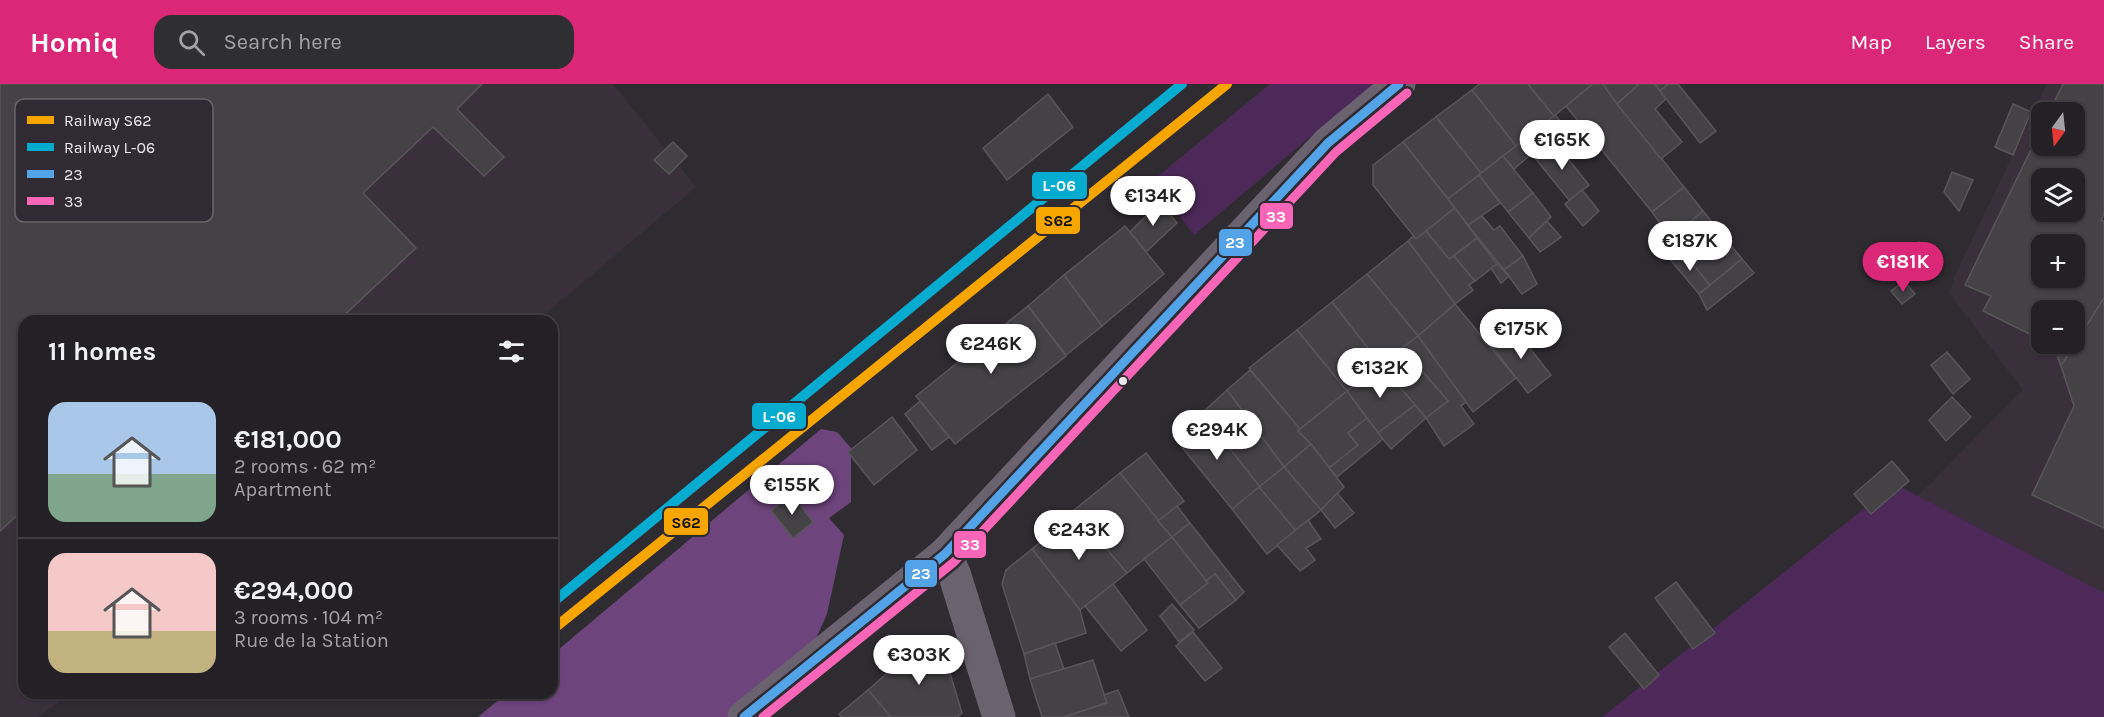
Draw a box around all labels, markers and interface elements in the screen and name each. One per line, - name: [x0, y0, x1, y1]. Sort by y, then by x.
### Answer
- search box: [154, 15, 574, 69]
- text: Homiq: [30, 26, 118, 59]
- icon: search: [175, 26, 208, 59]
- text: Search here: [223, 29, 342, 55]
- text: Map: [1850, 30, 1892, 54]
- text: Layers: [1925, 30, 1986, 54]
- text: Share: [2019, 30, 2074, 54]
- legend: [15, 99, 213, 222]
- north arrow: [2031, 102, 2085, 156]
- map controls: [2031, 102, 2085, 354]
- text: Railway S62: [64, 111, 152, 130]
- pin: €165K: [1520, 120, 1604, 171]
- text: €165K: [1534, 128, 1590, 151]
- text: Railway L-06: [64, 138, 155, 157]
- text: 23: [64, 165, 83, 184]
- button: layers: [2031, 168, 2085, 222]
- line badge: L-06: [1031, 171, 1088, 200]
- text: L-06: [1042, 176, 1076, 195]
- pin: €134K: [1111, 176, 1195, 227]
- text: €134K: [1124, 184, 1182, 207]
- text: 33: [64, 192, 83, 211]
- line badge: 33: [1259, 202, 1294, 230]
- line badge: S62: [1035, 206, 1081, 235]
- text: 33: [1266, 207, 1286, 226]
- text: S62: [1043, 211, 1073, 230]
- pin: €187K: [1648, 221, 1732, 272]
- line badge: 23: [1218, 228, 1253, 257]
- text: €187K: [1662, 229, 1718, 252]
- text: 23: [1225, 233, 1245, 252]
- button: +: [2031, 234, 2085, 288]
- pin: €181K: [1861, 242, 1945, 293]
- text: €181K: [1877, 250, 1929, 273]
- button: −: [2031, 300, 2085, 354]
- pin: €175K: [1479, 309, 1563, 360]
- text: €175K: [1494, 317, 1548, 340]
- pin: €246K: [949, 324, 1033, 375]
- text: €246K: [960, 332, 1022, 355]
- icon: filters: [495, 335, 528, 368]
- text: 11 homes: [48, 336, 156, 367]
- pin: €132K: [1338, 348, 1422, 399]
- text: €132K: [1351, 356, 1409, 379]
- unlabelled marker: [1117, 375, 1129, 387]
- line badge: L-06: [751, 402, 807, 430]
- text: L-06: [762, 407, 796, 426]
- pin: €294K: [1175, 410, 1259, 461]
- text: €294K: [1186, 418, 1248, 441]
- text: €181,000: [234, 424, 342, 455]
- icon: home: [96, 426, 168, 498]
- text: 2 rooms · 62 m²: [234, 455, 376, 478]
- pin: €155K: [750, 465, 834, 516]
- text: €155K: [764, 473, 820, 496]
- text: Apartment: [234, 478, 332, 501]
- line badge: S62: [663, 507, 709, 536]
- pin: €243K: [1037, 510, 1121, 561]
- text: S62: [671, 513, 701, 532]
- text: €243K: [1048, 518, 1110, 541]
- line badge: 33: [953, 530, 987, 559]
- text: 33: [960, 535, 980, 554]
- line badge: 23: [904, 559, 938, 588]
- text: 23: [911, 564, 931, 583]
- text: €294,000: [234, 575, 353, 606]
- icon: home: [96, 577, 168, 649]
- text: 3 rooms · 104 m²: [234, 606, 383, 629]
- text: Rue de la Station: [234, 629, 389, 652]
- pin: €303K: [877, 635, 961, 686]
- text: €303K: [887, 643, 951, 666]

